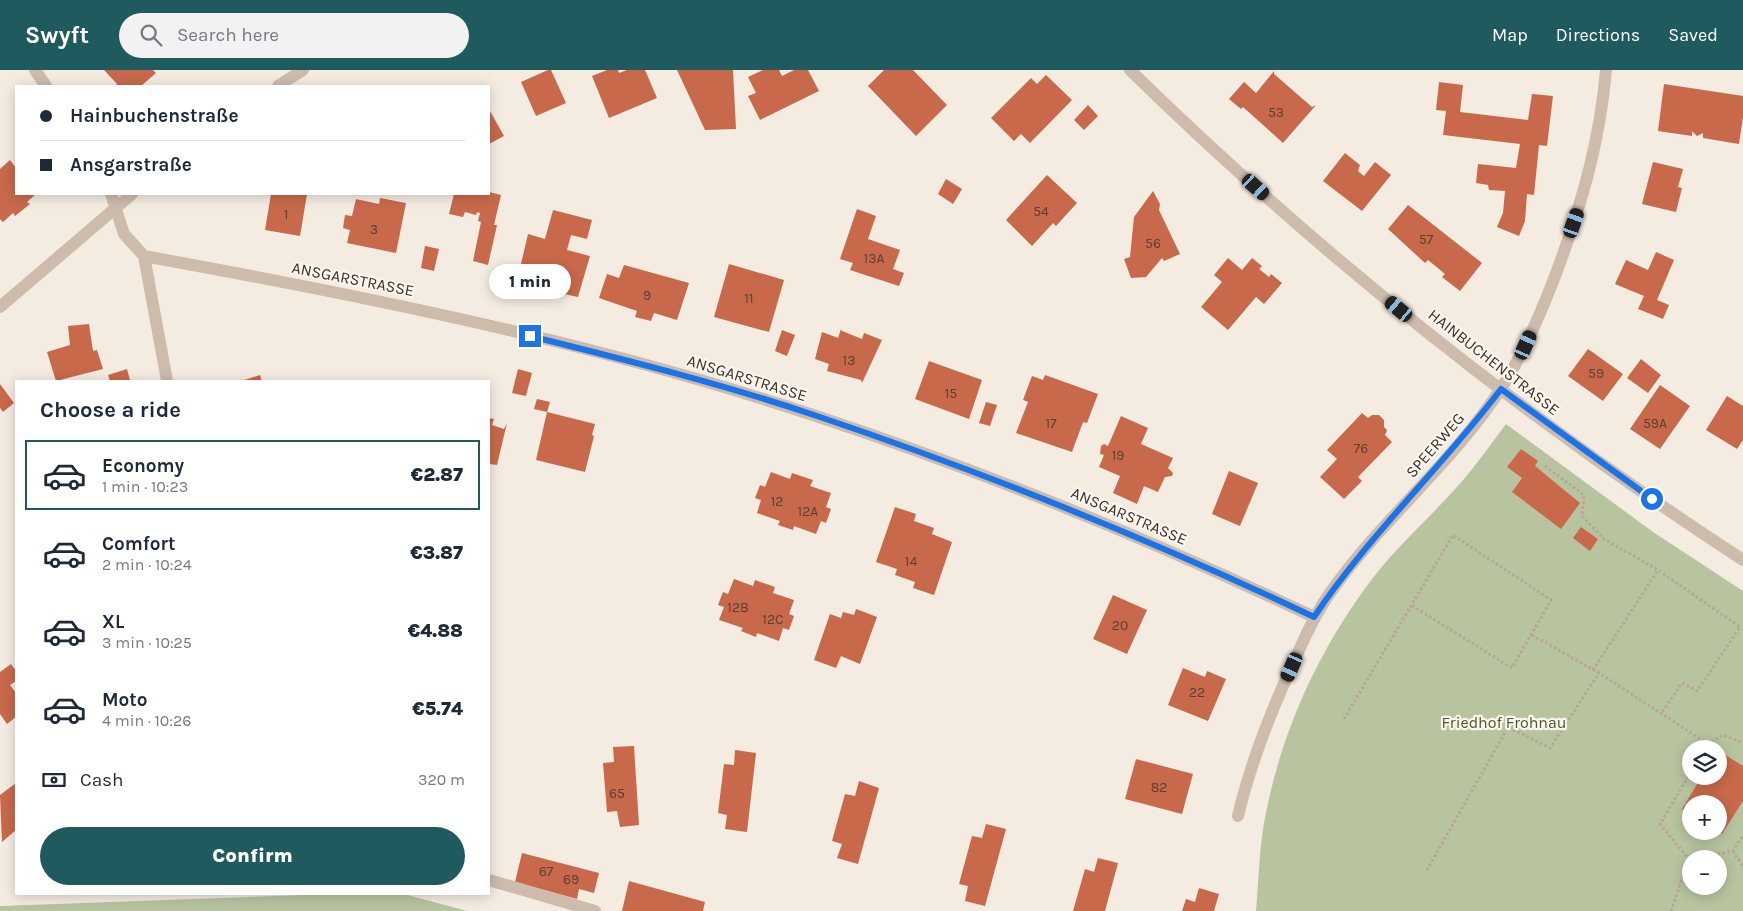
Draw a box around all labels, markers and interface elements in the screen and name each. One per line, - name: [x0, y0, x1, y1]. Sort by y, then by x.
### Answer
- search box: [119, 13, 469, 58]
- text: Swyft: [25, 21, 89, 49]
- icon: search: [137, 21, 165, 49]
- text: Search here: [177, 24, 279, 46]
- text: Map: [1492, 24, 1528, 46]
- text: Directions: [1556, 24, 1640, 46]
- text: Saved: [1668, 24, 1718, 46]
- house number: 53: [1268, 104, 1284, 121]
- text: Hainbuchenstraße: [70, 105, 238, 127]
- text: Ansgarstraße: [70, 154, 192, 176]
- car: [1239, 171, 1272, 203]
- house number: 54: [1033, 203, 1049, 220]
- house number: 1: [284, 206, 288, 223]
- car: [1562, 206, 1585, 240]
- house number: 3: [370, 221, 378, 238]
- house number: 57: [1419, 231, 1434, 248]
- house number: 56: [1145, 235, 1161, 252]
- house number: 13A: [864, 250, 884, 267]
- street label: ANSGARSTRASSE: [290, 258, 416, 300]
- callout: 1 min: [489, 264, 571, 298]
- text: 1 min: [509, 272, 551, 291]
- house number: 9: [643, 287, 651, 304]
- house number: 11: [744, 290, 754, 307]
- car: [1382, 294, 1415, 324]
- street label: HAINBUCHENSTRASSE: [1425, 305, 1563, 419]
- route end: [519, 325, 541, 347]
- car: [1513, 328, 1538, 362]
- street label: ANSGARSTRASSE: [685, 351, 809, 405]
- house number: 13: [843, 352, 855, 369]
- house number: 59: [1588, 365, 1604, 382]
- house number: 15: [945, 385, 957, 402]
- text: Choose a ride: [40, 397, 181, 423]
- street label: SPEERWEG: [1402, 409, 1468, 481]
- house number: 17: [1045, 415, 1057, 432]
- house number: 59A: [1643, 415, 1667, 432]
- house number: 76: [1354, 440, 1368, 457]
- house number: 19: [1112, 447, 1124, 464]
- icon: car: [42, 453, 87, 498]
- text: Economy: [102, 455, 184, 477]
- text: €2.87: [411, 464, 463, 486]
- text: 1 min · 10:23: [102, 477, 188, 496]
- street label: ANSGARSTRASSE: [1068, 483, 1190, 549]
- route start: [1641, 488, 1663, 510]
- house number: 12: [771, 493, 783, 510]
- house number: 12A: [798, 503, 818, 520]
- icon: car: [42, 531, 87, 576]
- text: Comfort: [102, 533, 176, 555]
- text: €3.87: [410, 542, 463, 564]
- house number: 14: [905, 553, 917, 570]
- text: 2 min · 10:24: [102, 555, 192, 574]
- house number: 12B: [727, 599, 749, 616]
- icon: car: [42, 609, 87, 654]
- text: XL: [102, 611, 124, 633]
- house number: 12C: [762, 611, 784, 628]
- house number: 20: [1112, 617, 1128, 634]
- text: €4.88: [408, 620, 463, 642]
- text: 3 min · 10:25: [102, 633, 192, 652]
- car: [1279, 650, 1304, 684]
- house number: 22: [1189, 684, 1205, 701]
- icon: car: [42, 687, 87, 732]
- text: Moto: [102, 689, 148, 711]
- text: €5.74: [412, 698, 463, 720]
- text: 4 min · 10:26: [102, 711, 192, 730]
- park label: Friedhof Frohnau: [1441, 713, 1567, 732]
- map controls: [1682, 740, 1727, 895]
- button: layers: [1682, 740, 1727, 785]
- icon: cash: [40, 766, 68, 794]
- text: Cash: [80, 769, 124, 791]
- text: 320 m: [418, 770, 465, 789]
- house number: 82: [1151, 779, 1167, 796]
- house number: 65: [609, 785, 625, 802]
- button: +: [1682, 795, 1727, 840]
- button: Confirm: [40, 827, 465, 885]
- button: −: [1682, 850, 1727, 895]
- house number: 67: [539, 863, 554, 880]
- house number: 69: [563, 871, 579, 888]

